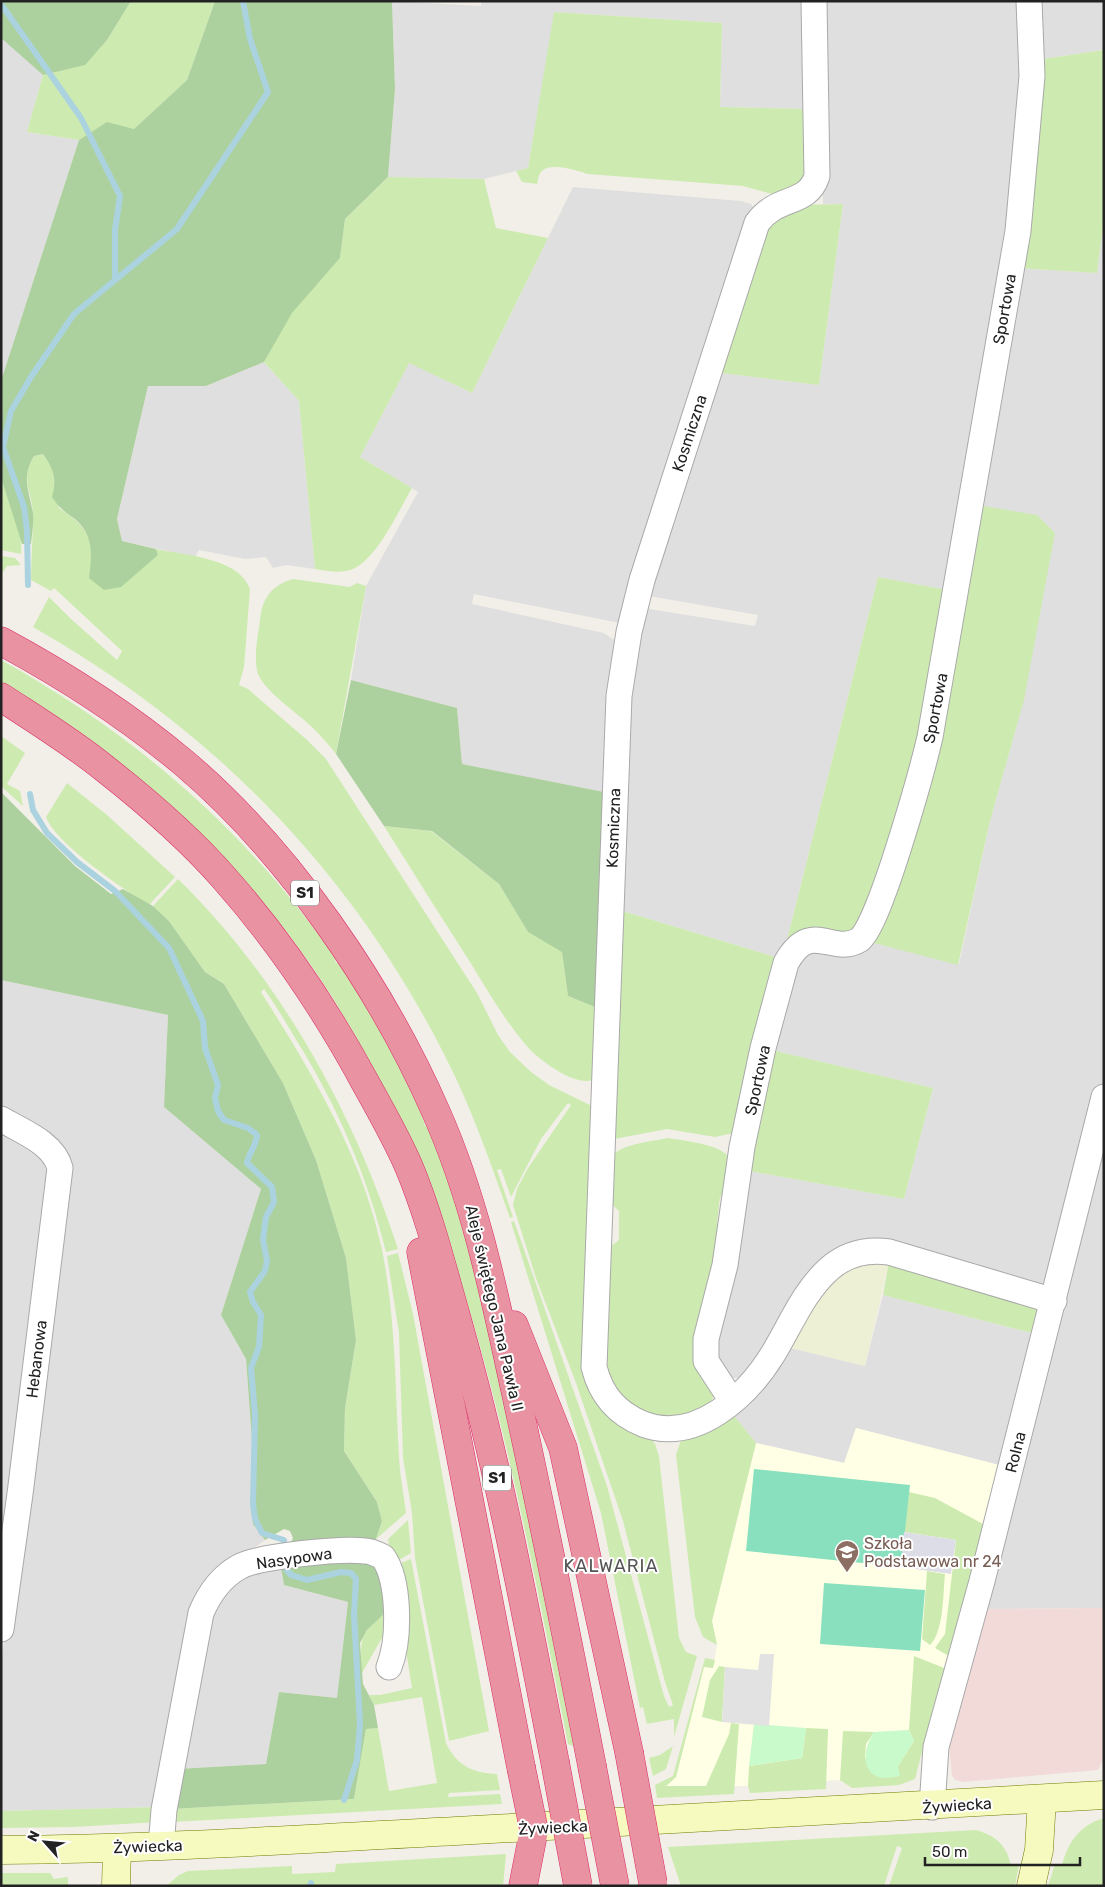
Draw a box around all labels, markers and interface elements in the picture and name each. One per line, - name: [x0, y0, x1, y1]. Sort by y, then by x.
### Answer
- street label: Sportowa: [989, 272, 1020, 346]
- street label: Kosmiczna: [668, 392, 711, 474]
- street label: Sportowa: [919, 671, 952, 745]
- street label: Kosmiczna: [603, 788, 624, 868]
- road number: S1: [291, 880, 319, 906]
- street label: Sportowa: [741, 1043, 774, 1117]
- street label: Aleje świętego Jana Pawła II: [461, 1203, 527, 1413]
- street label: Hebanowa: [22, 1319, 51, 1399]
- street label: Rolna: [1001, 1429, 1030, 1475]
- road number: S1: [483, 1466, 511, 1490]
- place label: Szkoła Podstawowa nr 24: [864, 1534, 1002, 1571]
- school or university icon: Szkoła Podstawowa nr 24: [834, 1539, 860, 1573]
- street label: Nasypowa: [255, 1544, 333, 1573]
- district label: KALWARIA: [564, 1555, 658, 1577]
- street label: Żywiecka: [922, 1794, 992, 1817]
- street label: Żywiecka: [518, 1816, 588, 1839]
- north arrow: [20, 1817, 70, 1867]
- text: N: [24, 1828, 44, 1845]
- scale bar: [925, 1834, 1080, 1866]
- street label: Żywiecka: [113, 1836, 183, 1857]
- text: 50 m: [932, 1843, 967, 1861]

